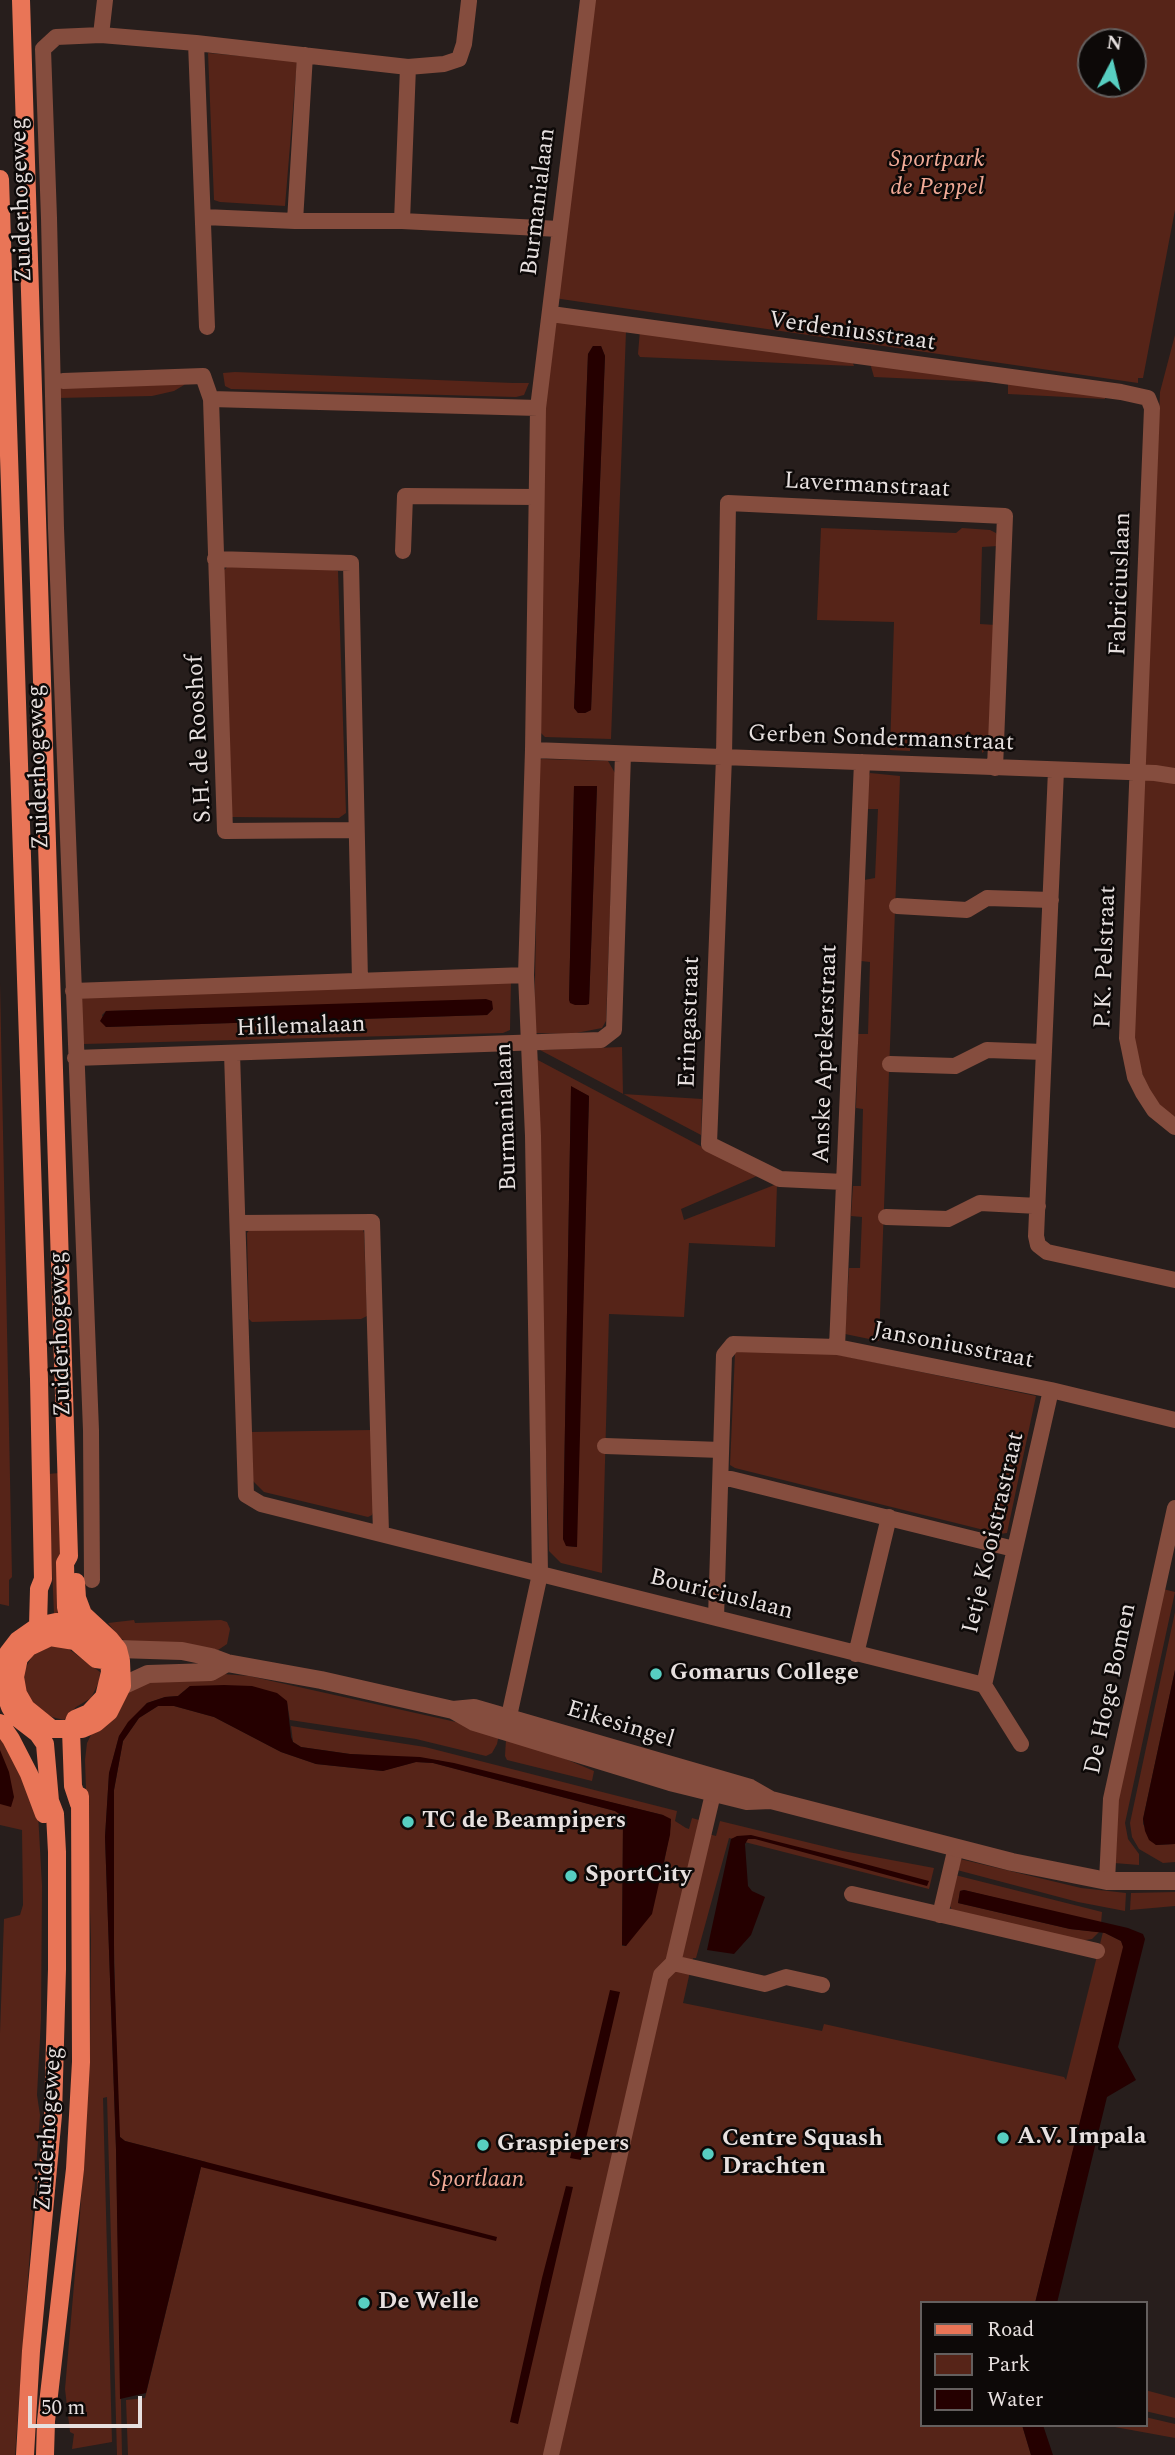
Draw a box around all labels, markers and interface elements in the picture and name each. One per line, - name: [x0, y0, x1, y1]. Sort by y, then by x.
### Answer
- north arrow: [1077, 28, 1147, 98]
- text: N: [1105, 28, 1124, 59]
- street label: Zuiderhogeweg: [6, 117, 40, 283]
- street label: Burmanialaan: [517, 127, 563, 277]
- park label: Sportpark de Peppel: [889, 147, 985, 203]
- street label: Verdeniusstraat: [767, 307, 937, 359]
- street label: Lavermanstraat: [783, 468, 951, 506]
- street label: Fabriciuslaan: [1105, 512, 1139, 656]
- street label: S.H. de Rooshof: [182, 654, 220, 824]
- street label: Zuiderhogeweg: [23, 684, 57, 850]
- street label: Gerben Sondermanstraat: [747, 721, 1015, 759]
- street label: P.K. Pelstraat: [1090, 885, 1124, 1029]
- street label: Anske Aptekerstraat: [809, 944, 845, 1164]
- street label: Eringastraat: [674, 956, 708, 1088]
- street label: Hillemalaan: [236, 1011, 366, 1045]
- street label: Burmanialaan: [491, 1042, 525, 1192]
- street label: Zuiderhogeweg: [45, 1251, 79, 1417]
- street label: Jansoniusstraat: [870, 1317, 1036, 1377]
- street label: Ietje Kooistrastraat: [958, 1429, 1032, 1637]
- street label: Bouriciuslaan: [646, 1564, 796, 1628]
- street label: De Hoge Bomen: [1080, 1601, 1144, 1777]
- place label: Gomarus College: [670, 1660, 859, 1688]
- marker: Gomarus College: [648, 1666, 664, 1682]
- street label: Eikesingel: [563, 1696, 677, 1756]
- place label: TC de Beampipers: [422, 1808, 626, 1836]
- marker: TC de Beampipers: [400, 1814, 416, 1830]
- place label: SportCity: [585, 1862, 692, 1890]
- marker: SportCity: [563, 1868, 579, 1884]
- street label: Zuiderhogeweg: [30, 2046, 70, 2212]
- place label: A.V. Impala: [1017, 2124, 1146, 2152]
- place label: Centre Squash Drachten: [722, 2126, 883, 2182]
- marker: A.V. Impala: [995, 2130, 1011, 2146]
- place label: Graspiepers: [497, 2131, 629, 2159]
- marker: Graspiepers: [475, 2137, 491, 2153]
- marker: Centre Squash Drachten: [700, 2146, 716, 2162]
- park label: Sportlaan: [430, 2167, 524, 2195]
- place label: De Welle: [378, 2289, 479, 2317]
- marker: De Welle: [356, 2295, 372, 2311]
- legend: [920, 2301, 1147, 2427]
- text: Road: [987, 2314, 1034, 2346]
- text: Park: [987, 2349, 1030, 2381]
- scale bar: [32, 2382, 145, 2426]
- text: Water: [987, 2384, 1043, 2416]
- text: 50 m: [41, 2392, 85, 2424]

